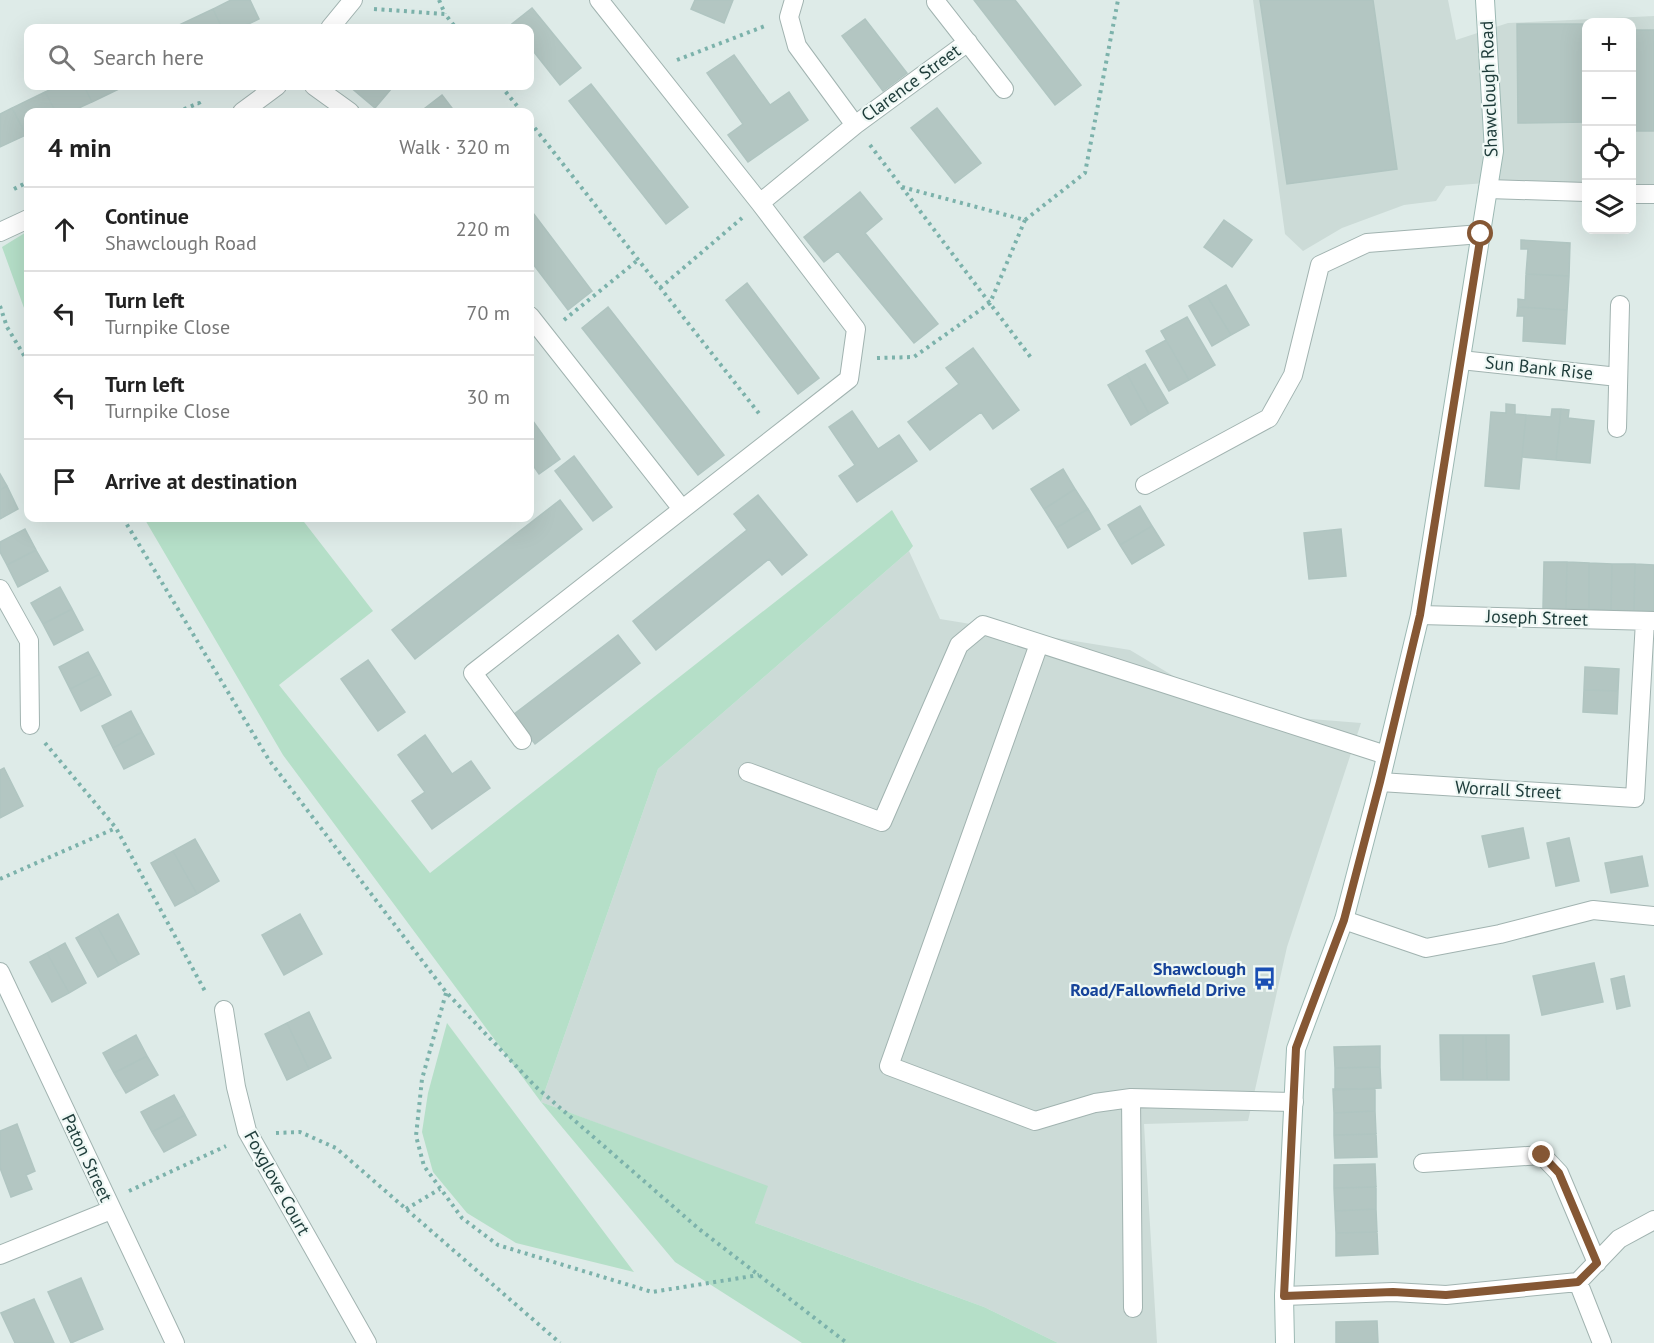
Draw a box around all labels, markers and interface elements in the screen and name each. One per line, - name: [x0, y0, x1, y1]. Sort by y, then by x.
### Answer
- map controls: [1582, 18, 1636, 234]
- button: +: [1582, 18, 1636, 72]
- street label: Shawclough Road: [1475, 20, 1502, 158]
- search box: [24, 24, 534, 90]
- street label: Clarence Street: [857, 39, 965, 126]
- icon: search: [45, 41, 78, 74]
- text: Search here: [93, 43, 204, 71]
- button: −: [1582, 72, 1636, 126]
- button: locate: [1582, 126, 1636, 180]
- text: 4 min: [48, 131, 111, 164]
- text: Walk · 320 m: [399, 134, 510, 160]
- button: layers: [1582, 180, 1636, 234]
- text: Continue: [105, 202, 189, 230]
- icon: ahead: [48, 213, 81, 246]
- text: 220 m: [456, 216, 510, 242]
- route start: [1467, 220, 1493, 246]
- text: Shawclough Road: [105, 230, 257, 256]
- text: Turn left: [105, 286, 185, 314]
- icon: left: [48, 297, 81, 330]
- text: 70 m: [467, 300, 510, 326]
- text: Turnpike Close: [105, 314, 230, 340]
- street label: Sun Bank Rise: [1484, 350, 1594, 385]
- text: Turn left: [105, 370, 185, 398]
- icon: left: [48, 381, 81, 414]
- text: 30 m: [467, 384, 510, 410]
- text: Turnpike Close: [105, 398, 230, 424]
- icon: arrive: [48, 465, 81, 498]
- text: Arrive at destination: [105, 467, 297, 495]
- street label: Joseph Street: [1485, 604, 1588, 631]
- street label: Worrall Street: [1454, 775, 1562, 804]
- place label: Shawclough Road/Fallowfield Drive: [1070, 957, 1246, 1001]
- bus stop icon: Shawclough Road/Fallowfield Drive: [1251, 966, 1277, 992]
- street label: Paton Street: [57, 1110, 118, 1205]
- street label: Foxglove Court: [239, 1126, 316, 1239]
- route end: [1528, 1141, 1554, 1167]

